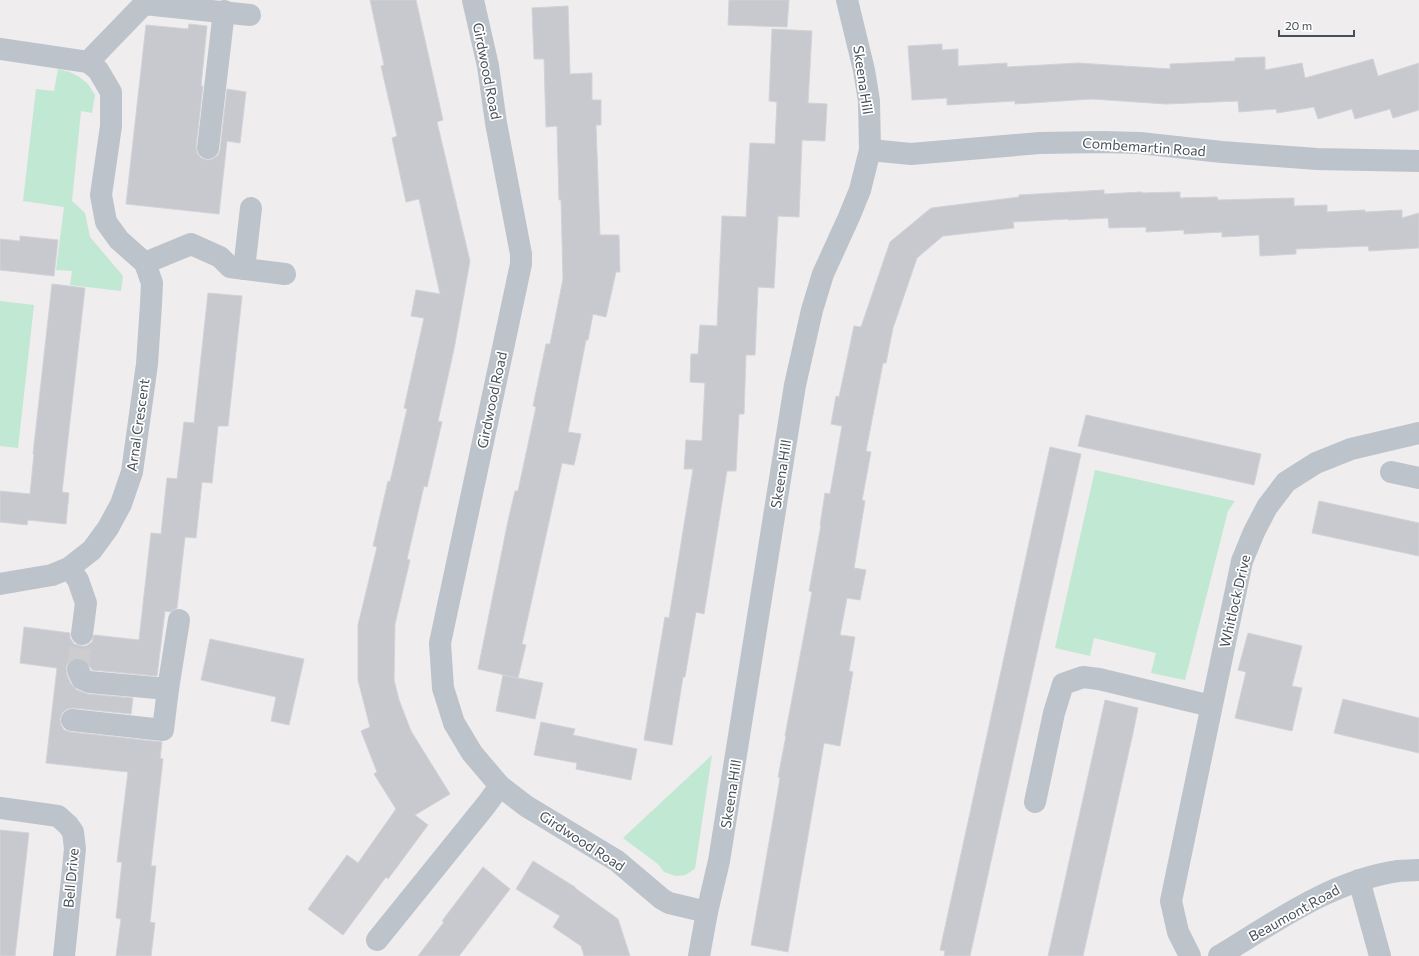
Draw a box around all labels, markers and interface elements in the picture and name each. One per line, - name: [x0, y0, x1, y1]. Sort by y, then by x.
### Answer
- scale bar: [1279, 12, 1354, 38]
- text: 20 m: [1285, 18, 1312, 32]
- street label: Girdwood Road: [470, 21, 505, 121]
- street label: Skeena Hill: [850, 44, 877, 116]
- street label: Combemartin Road: [1082, 134, 1206, 159]
- street label: Girdwood Road: [473, 350, 510, 450]
- street label: Arnal Crescent: [123, 377, 152, 472]
- street label: Skeena Hill: [767, 438, 794, 510]
- street label: Whitlock Drive: [1216, 553, 1253, 649]
- street label: Skeena Hill: [717, 758, 744, 830]
- street label: Girdwood Road: [536, 807, 628, 875]
- street label: Bell Drive: [59, 847, 82, 909]
- street label: Beaumont Road: [1245, 881, 1342, 945]

